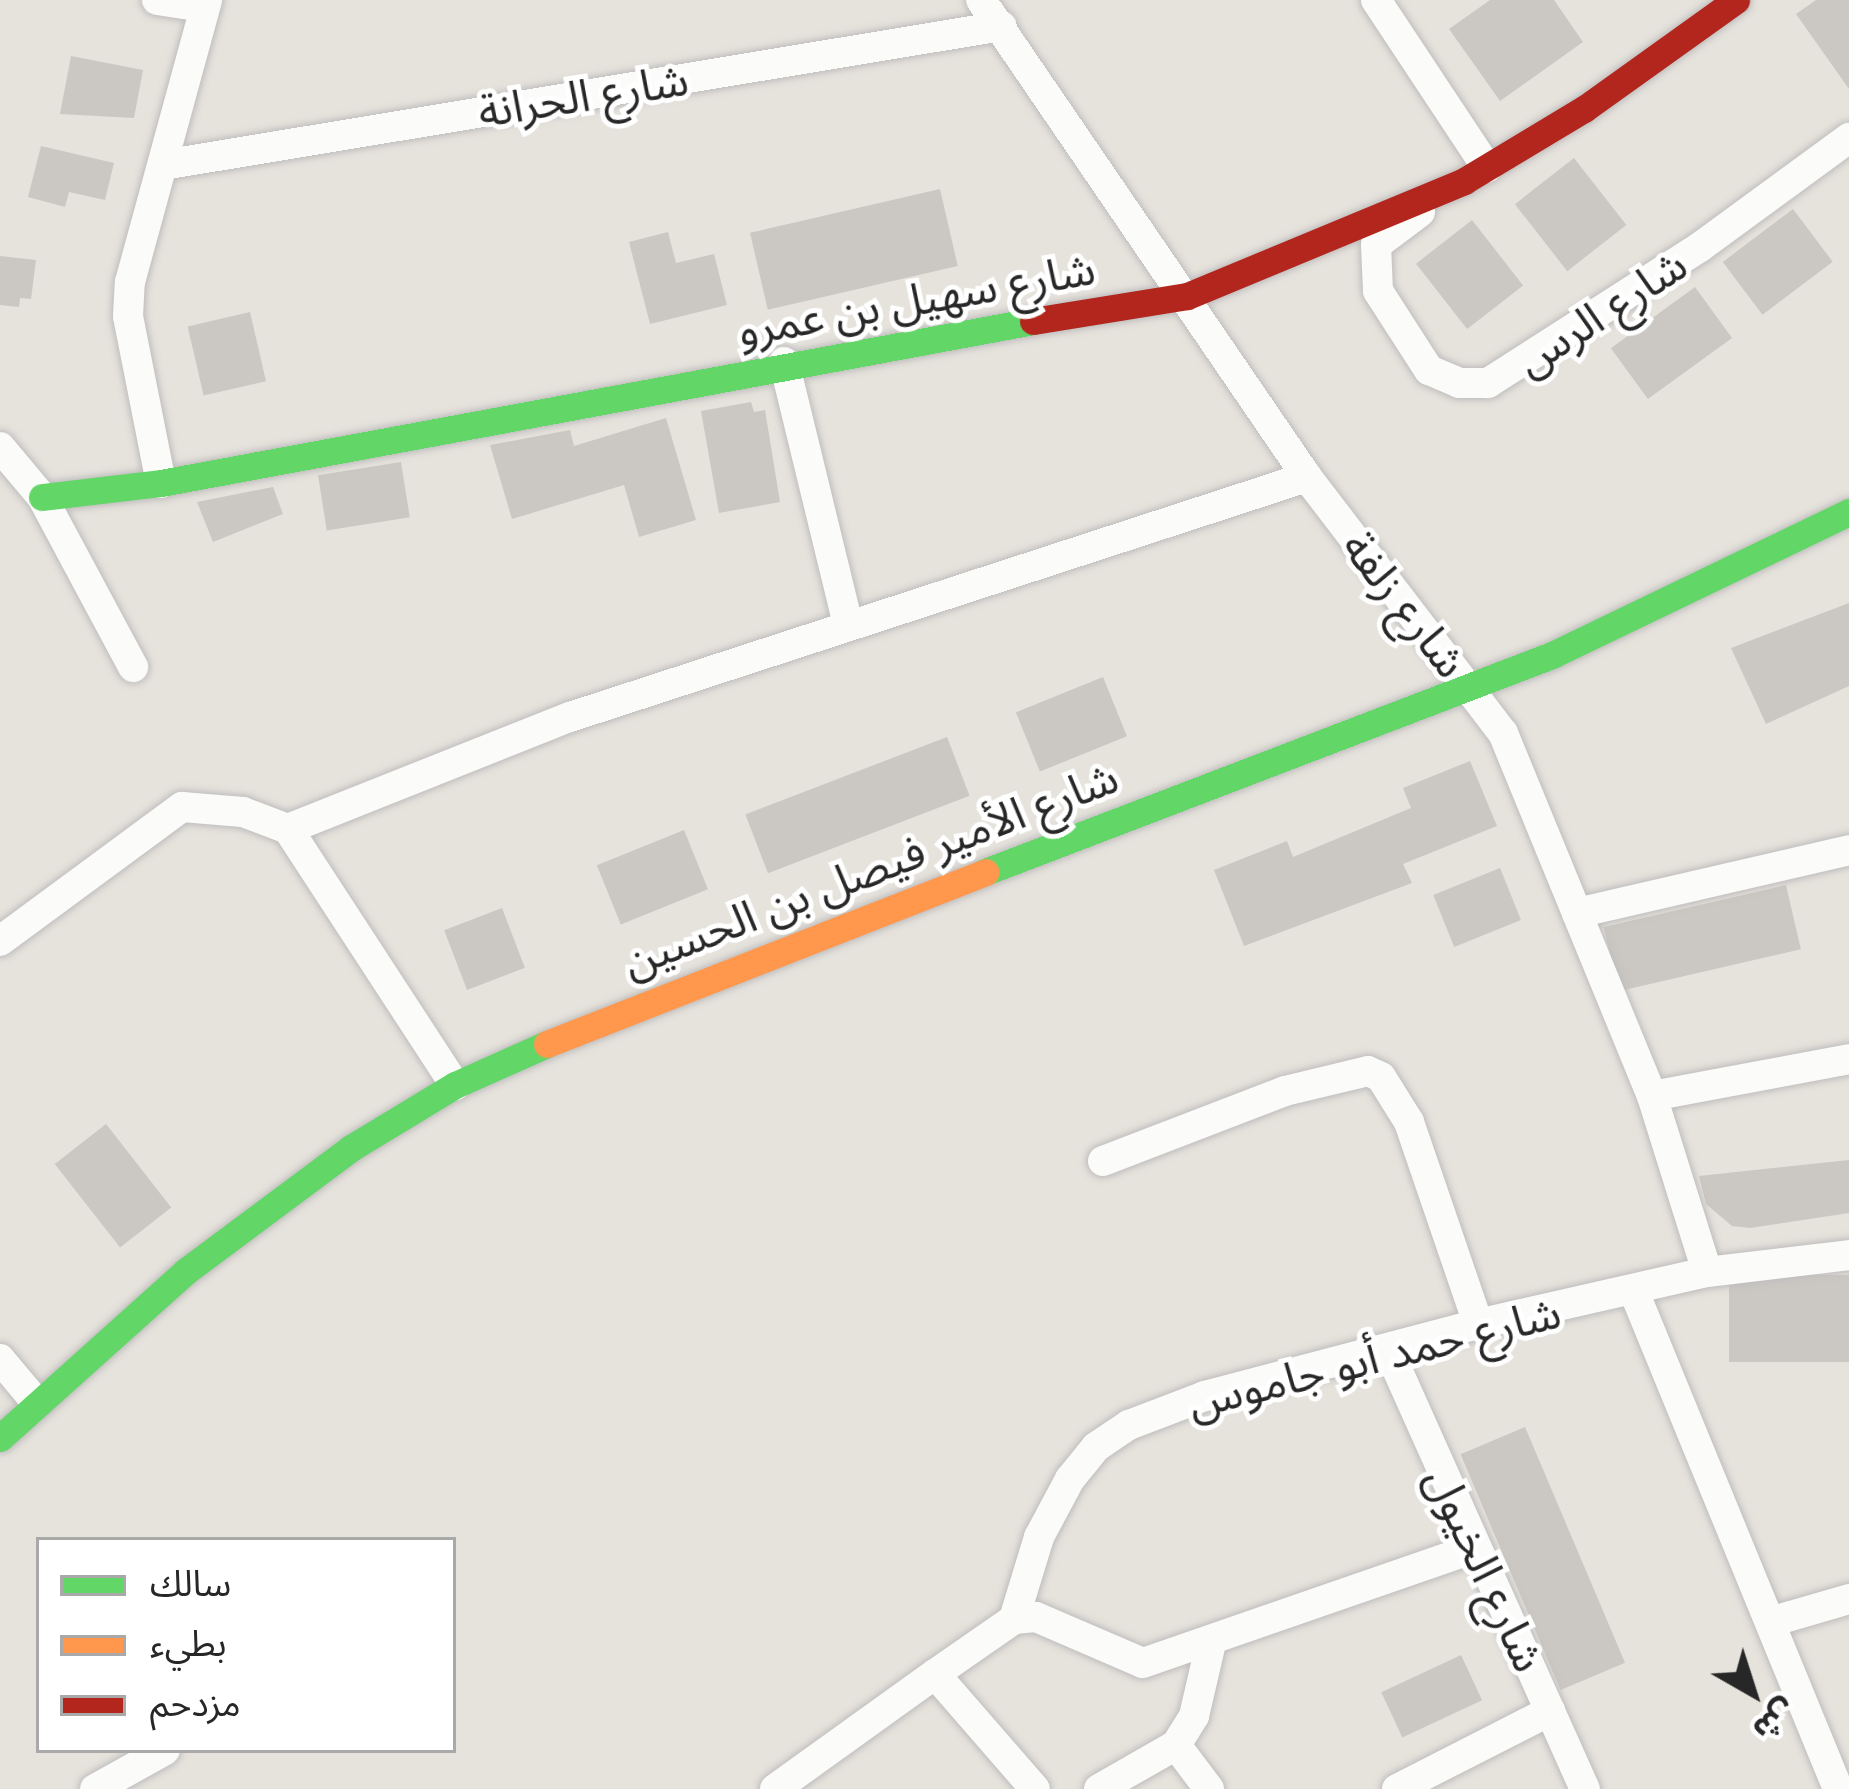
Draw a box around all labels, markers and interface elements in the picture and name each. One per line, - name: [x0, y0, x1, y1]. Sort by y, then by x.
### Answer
- street label: شارع الحرانة: [474, 52, 692, 138]
- street label: شارع الرس: [1505, 237, 1697, 387]
- street label: شارع سهيل بن عمرو: [733, 241, 1099, 357]
- street label: شارع زلفة: [1331, 520, 1479, 688]
- street label: شارع الأمير فيصل بن الحسين: [615, 750, 1125, 988]
- street label: شارع حمد أبو جاموس: [1182, 1285, 1566, 1429]
- street label: شارع الخيول: [1415, 1458, 1557, 1680]
- legend: [36, 1537, 456, 1753]
- text: سالك: [150, 1560, 231, 1605]
- text: بطيء: [150, 1620, 227, 1665]
- north arrow: [1693, 1633, 1813, 1753]
- text: مزدحم: [150, 1680, 241, 1725]
- text: ش: [1745, 1691, 1806, 1752]

